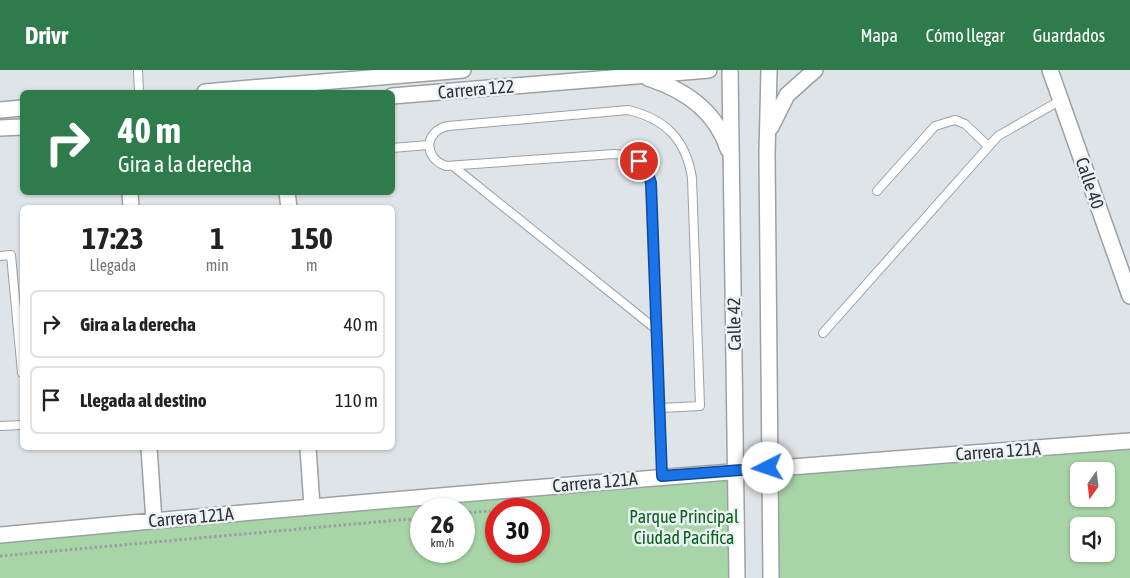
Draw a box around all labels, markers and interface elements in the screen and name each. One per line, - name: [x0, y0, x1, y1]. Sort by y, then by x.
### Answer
- text: Drivr: [25, 22, 68, 49]
- text: Mapa: [860, 25, 898, 46]
- text: Cómo llegar: [926, 25, 1005, 46]
- text: Guardados: [1033, 25, 1105, 46]
- street label: Carrera 122: [437, 75, 515, 103]
- icon: right: [35, 110, 100, 175]
- text: 40 m: [118, 110, 181, 150]
- pin: [618, 140, 660, 182]
- icon: arrive: [625, 147, 653, 175]
- text: Gira a la derecha: [118, 151, 252, 177]
- street label: Calle 40: [1071, 154, 1109, 212]
- text: 17:23: [82, 221, 144, 255]
- text: 1: [210, 221, 224, 255]
- text: 150: [291, 221, 333, 255]
- text: Llegada: [90, 256, 136, 274]
- text: min: [206, 256, 229, 274]
- text: m: [306, 256, 318, 274]
- street label: Calle 42: [723, 297, 745, 351]
- icon: right: [37, 310, 65, 338]
- text: Gira a la derecha: [80, 313, 196, 335]
- text: 40 m: [344, 313, 378, 335]
- icon: arrive: [37, 386, 65, 414]
- text: Llegada al destino: [80, 389, 207, 411]
- text: 110 m: [335, 389, 378, 411]
- street label: Carrera 121A: [955, 438, 1041, 464]
- position arrow: [741, 441, 793, 493]
- north arrow: [1070, 462, 1115, 508]
- map controls: [1070, 462, 1115, 562]
- street label: Carrera 121A: [552, 468, 639, 496]
- speed limit sign: 30: [485, 498, 550, 563]
- street label: Carrera 121A: [148, 503, 235, 531]
- park label: Parque Principal Ciudad Pacifica: [629, 506, 739, 548]
- text: 26: [431, 510, 454, 538]
- button: sound: [1070, 517, 1115, 562]
- text: km/h: [431, 536, 454, 550]

